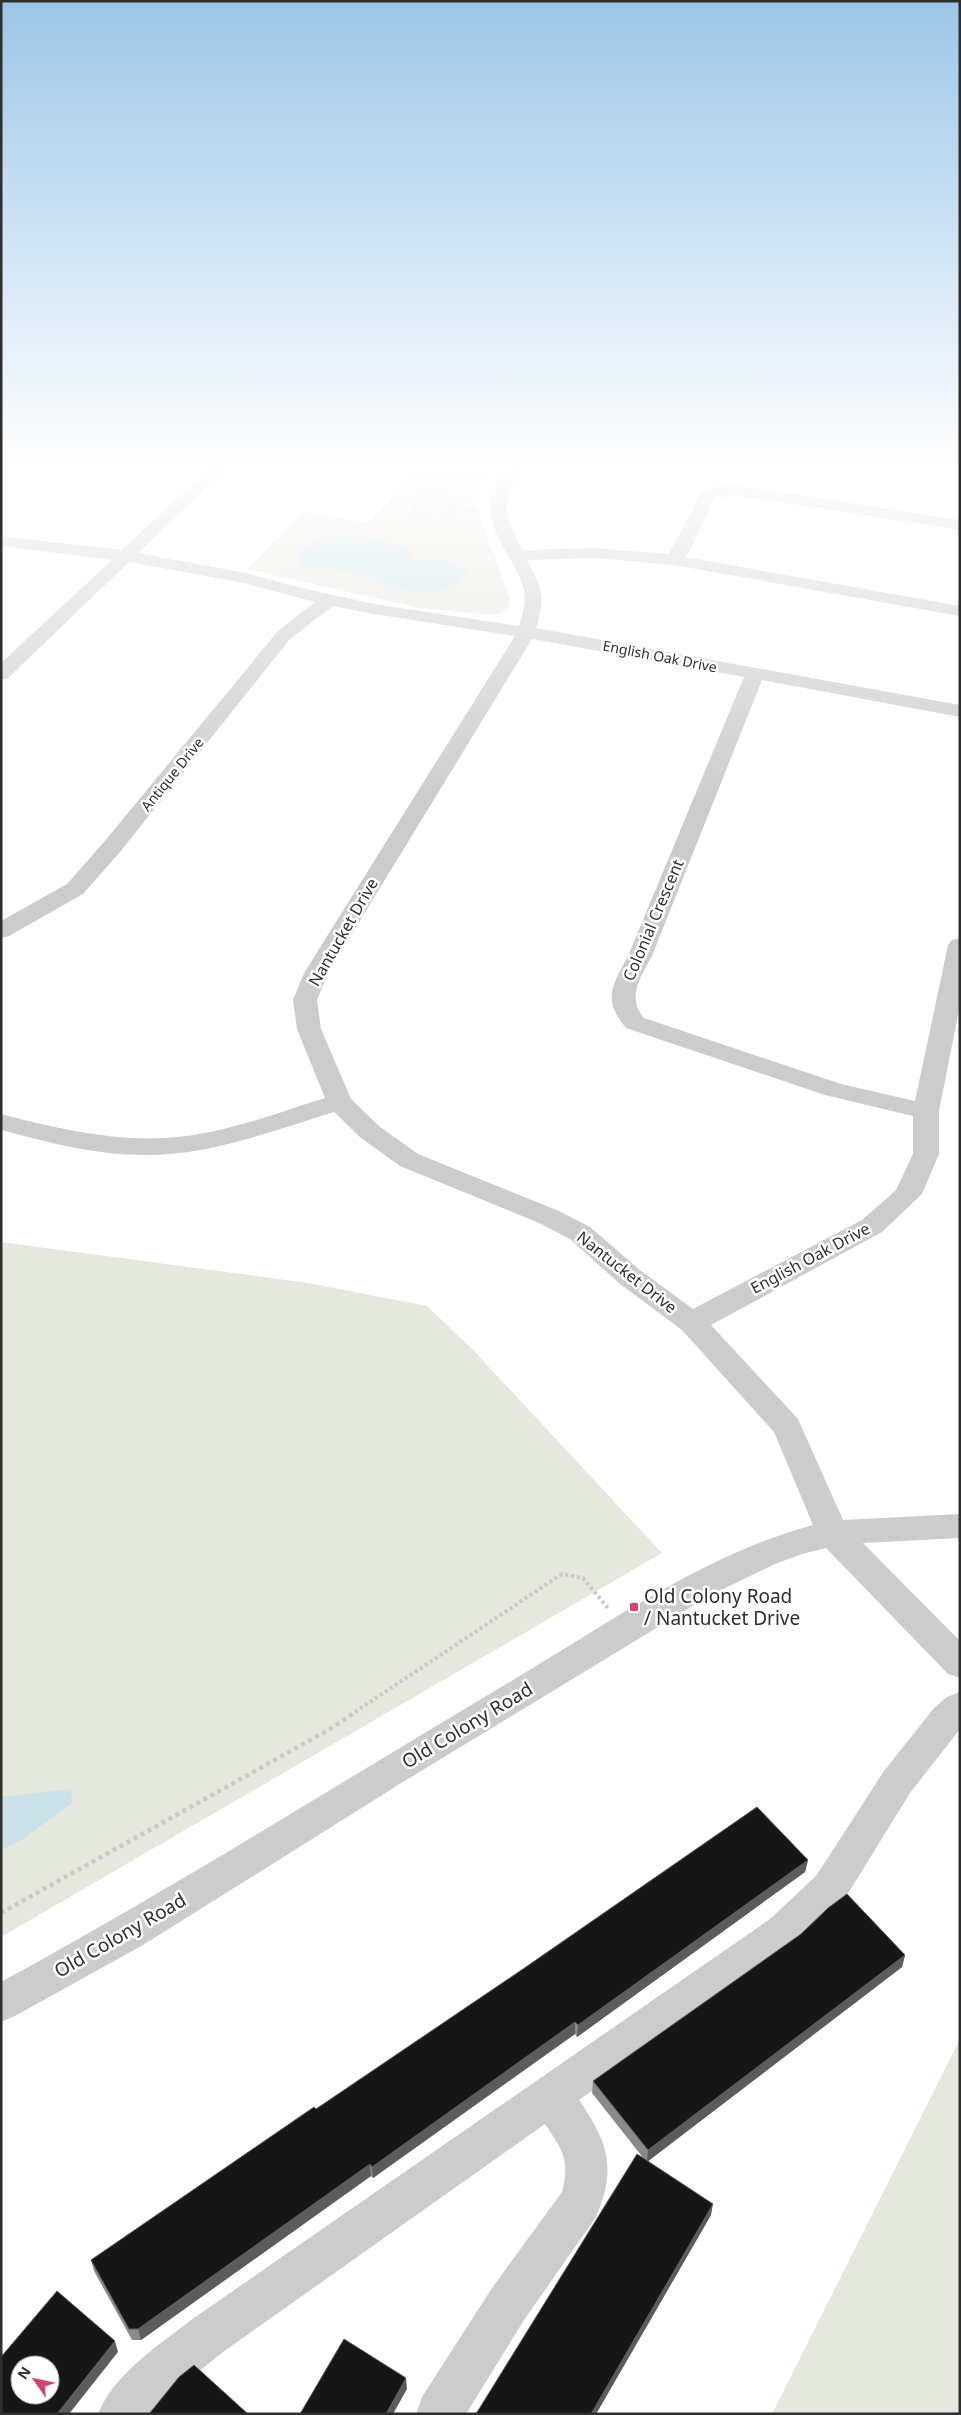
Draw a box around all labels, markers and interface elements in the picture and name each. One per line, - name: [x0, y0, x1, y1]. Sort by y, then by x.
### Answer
- street label: English Oak Drive: [601, 636, 719, 676]
- street label: Antique Drive: [136, 733, 208, 815]
- street label: Colonial Crescent: [617, 856, 689, 984]
- street label: Nantucket Drive: [303, 874, 383, 990]
- street label: English Oak Drive: [746, 1217, 874, 1299]
- street label: Nantucket Drive: [572, 1226, 682, 1318]
- place label: Old Colony Road / Nantucket Drive: [644, 1583, 800, 1631]
- marker: Old Colony Road / Nantucket Drive: [628, 1601, 640, 1613]
- street label: Old Colony Road: [397, 1676, 537, 1774]
- street label: Old Colony Road: [49, 1887, 191, 1983]
- north arrow: [10, 2355, 60, 2405]
- text: N: [13, 2363, 35, 2383]

